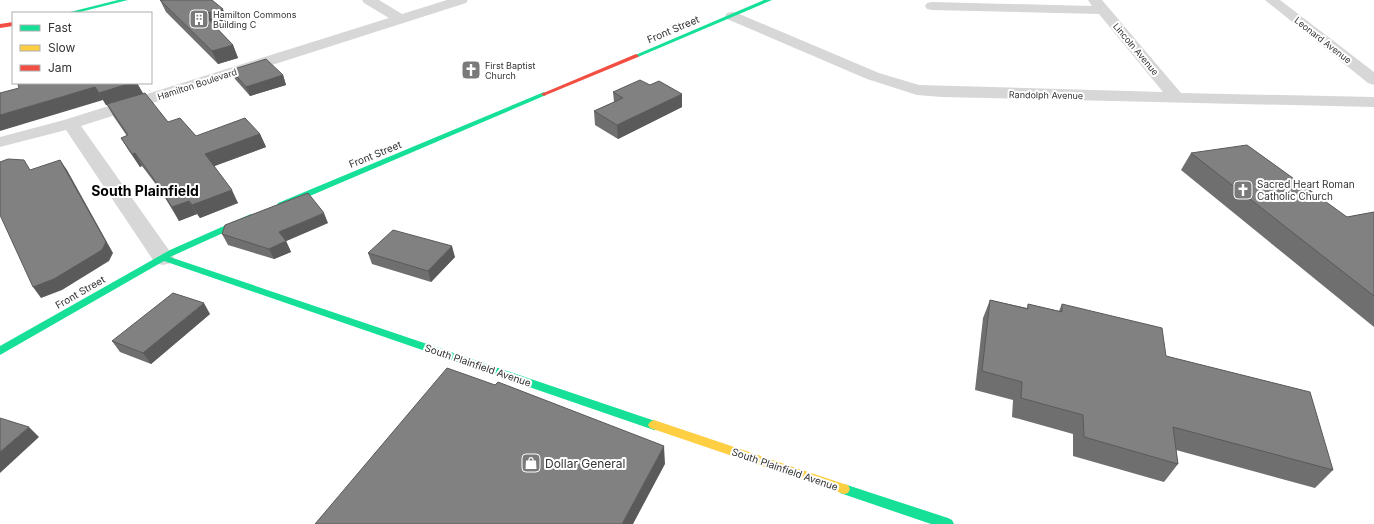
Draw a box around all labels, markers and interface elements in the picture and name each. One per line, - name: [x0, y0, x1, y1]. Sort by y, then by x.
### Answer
- building icon: Hamilton Commons Building C: [188, 8, 210, 30]
- place label: Hamilton Commons Building C: [213, 9, 297, 30]
- legend: [12, 12, 152, 84]
- street label: Front Street: [645, 12, 702, 45]
- street label: Leonard Avenue: [1292, 14, 1354, 66]
- text: Fast: [48, 20, 72, 35]
- street label: Lincoln Avenue: [1111, 21, 1161, 77]
- text: Slow: [48, 40, 76, 55]
- church icon: First Baptist Church: [460, 59, 482, 81]
- text: Jam: [48, 60, 72, 75]
- place label: First Baptist Church: [485, 60, 535, 81]
- street label: Hamilton Boulevard: [156, 66, 238, 102]
- street label: Randolph Avenue: [1009, 89, 1083, 101]
- street label: Front Street: [347, 138, 404, 170]
- place label: Sacred Heart Roman Catholic Church: [1257, 178, 1355, 202]
- church icon: Sacred Heart Roman Catholic Church: [1232, 179, 1254, 201]
- district label: South Plainfield: [91, 182, 199, 199]
- street label: Front Street: [53, 273, 108, 311]
- street label: South Plainfield Avenue: [423, 341, 533, 389]
- street label: South Plainfield Avenue: [730, 445, 840, 493]
- shop icon: Dollar General: [520, 452, 542, 474]
- place label: Dollar General: [545, 456, 626, 471]

